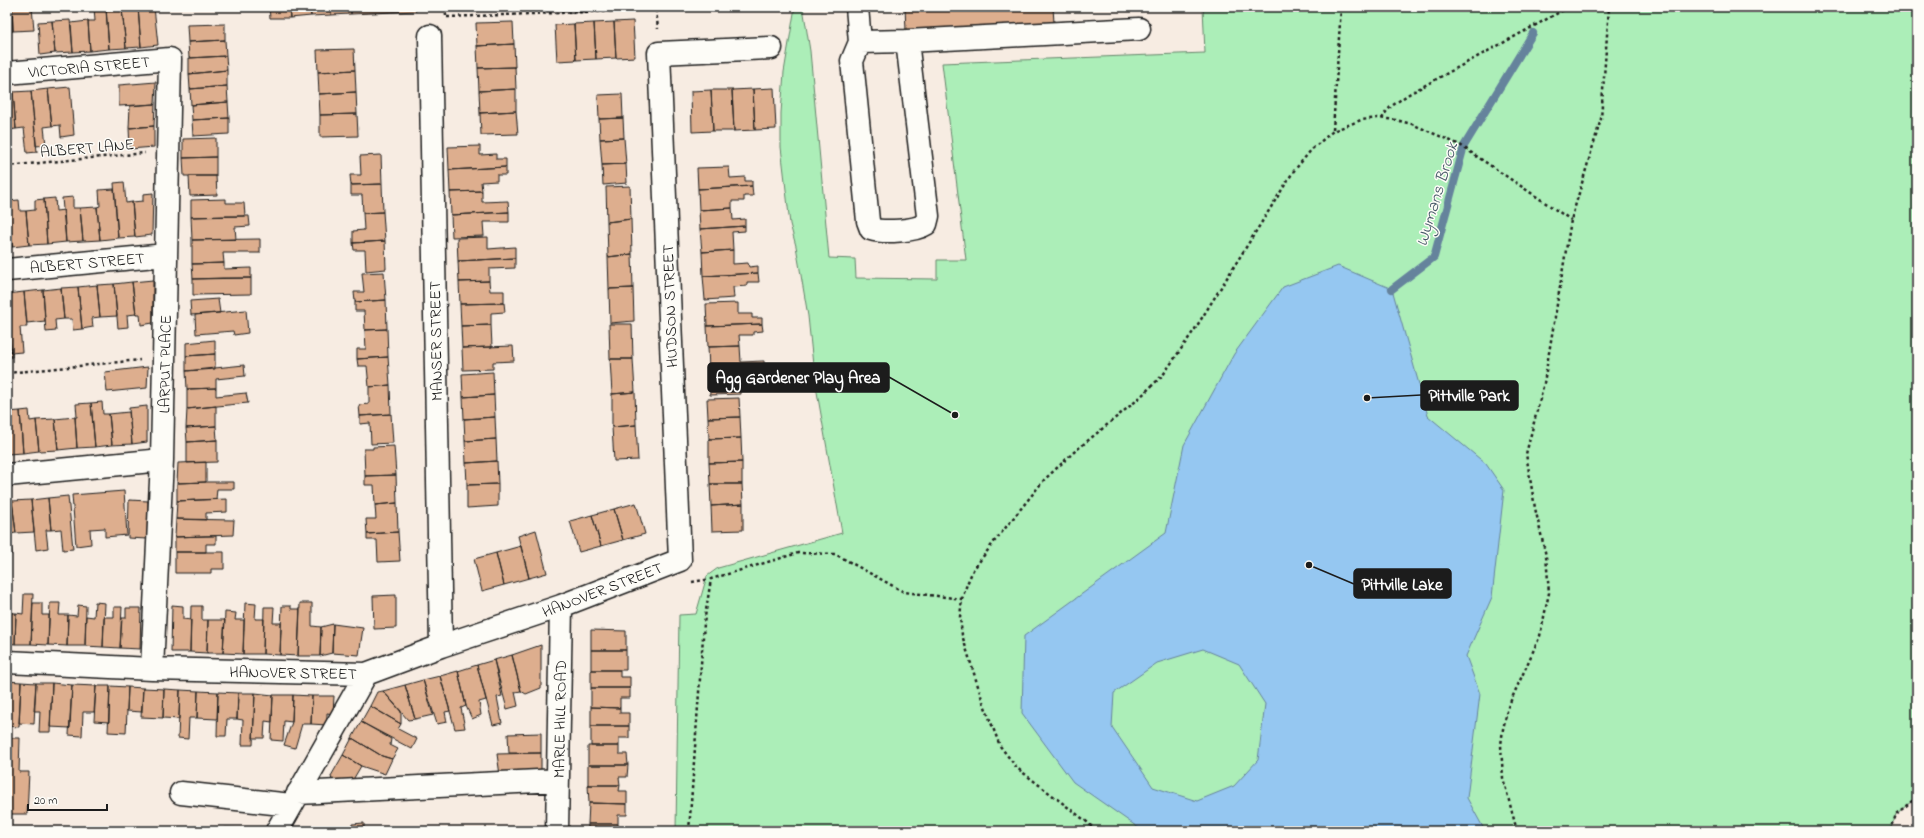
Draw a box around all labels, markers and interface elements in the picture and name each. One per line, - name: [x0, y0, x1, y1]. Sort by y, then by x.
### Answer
- street label: VICTORIA STREET: [26, 51, 151, 85]
- street label: ALBERT LANE: [39, 133, 135, 165]
- water label: Wymans Brook: [1410, 138, 1467, 250]
- street label: HUDSON STREET: [657, 244, 685, 368]
- street label: ALBERT STREET: [29, 247, 146, 281]
- street label: MANSER STREET: [424, 281, 450, 401]
- street label: LARPUT PLACE: [153, 314, 179, 414]
- callout: Agg Gardener Play Area: [708, 363, 889, 392]
- text: Agg Gardener Play Area: [716, 366, 880, 393]
- callout: Pittville Park: [1421, 381, 1518, 410]
- text: Pittville Park: [1428, 384, 1510, 409]
- street label: HANOVER STREET: [539, 557, 666, 625]
- callout: Pittville Lake: [1354, 569, 1451, 598]
- text: Pittville Lake: [1361, 573, 1444, 598]
- street label: MARLE HILL ROAD: [548, 660, 574, 778]
- street label: HANOVER STREET: [229, 661, 357, 687]
- scale bar: [28, 786, 107, 812]
- text: 20 m: [34, 792, 57, 810]

